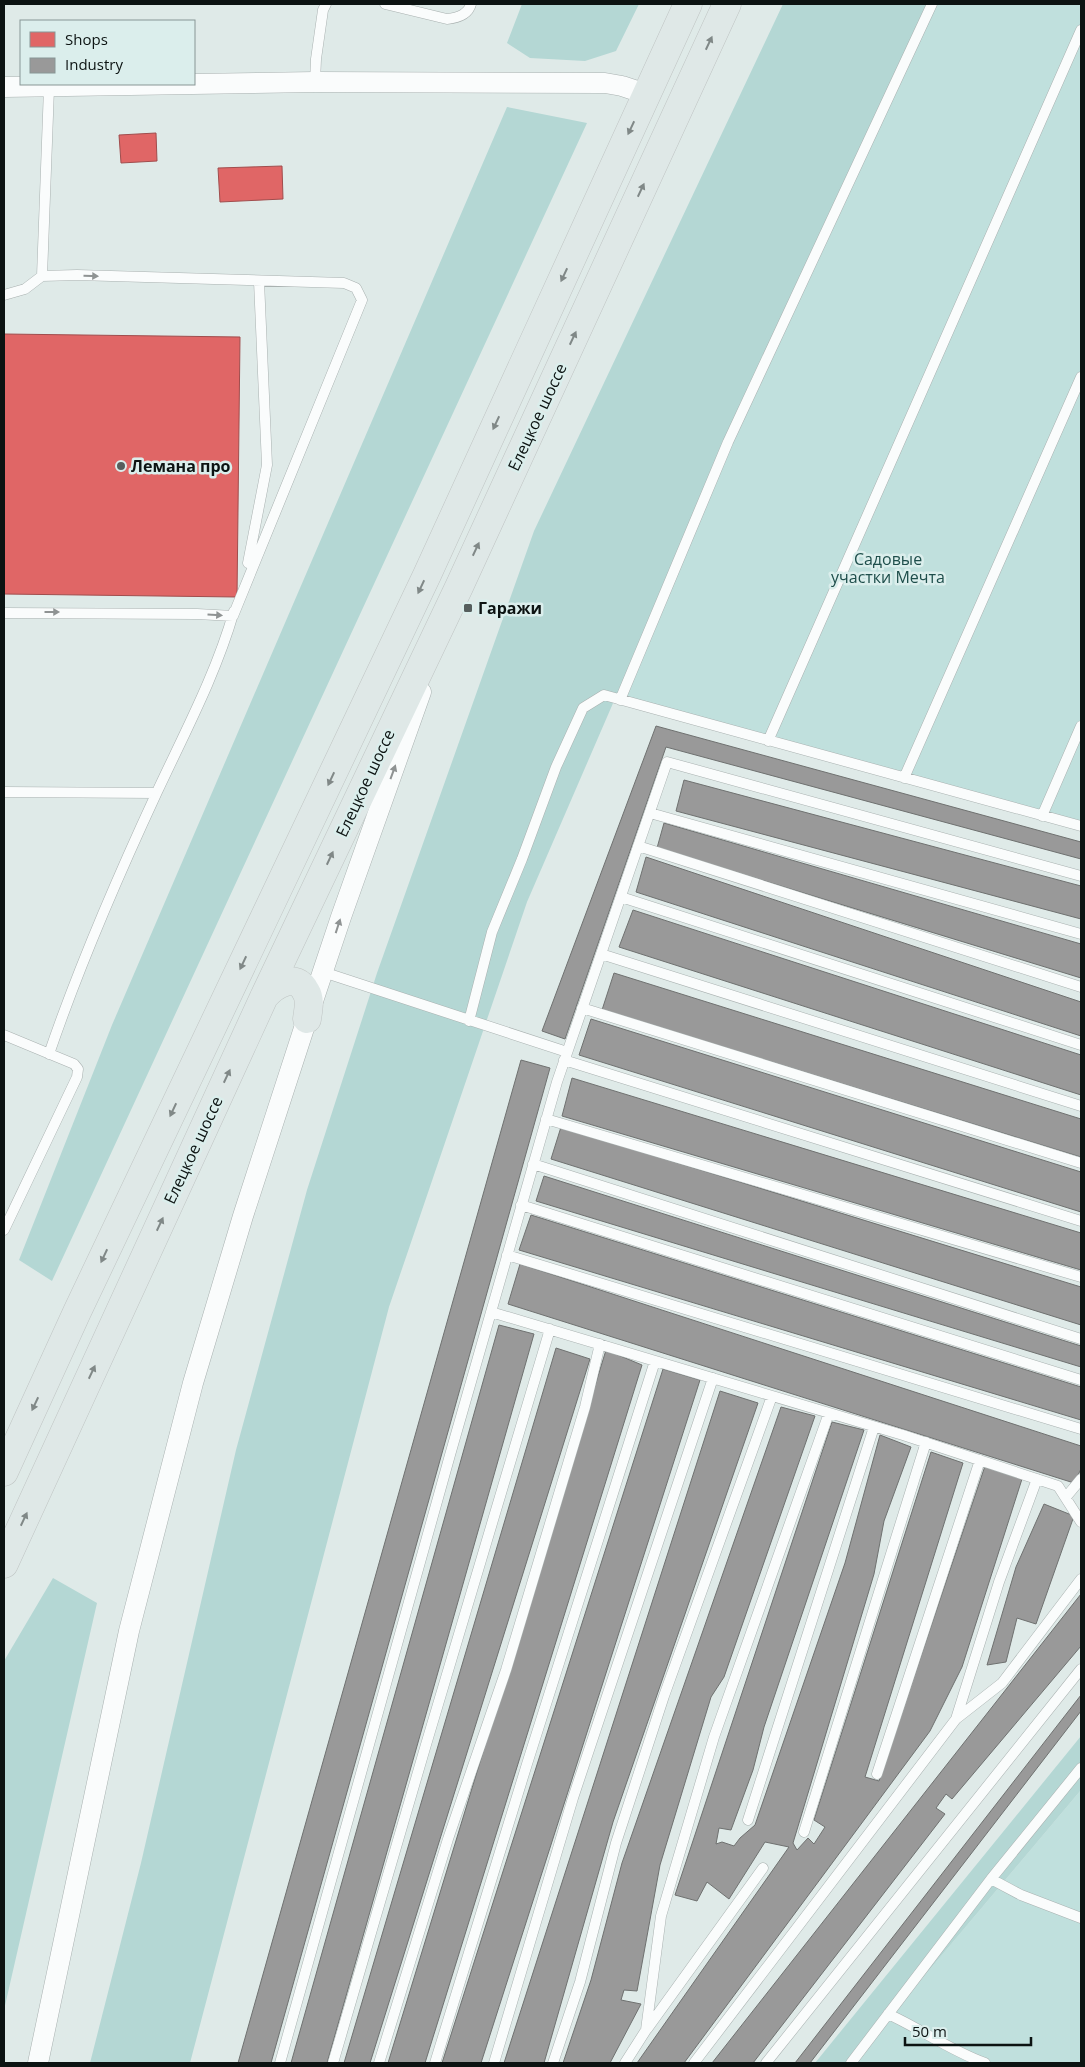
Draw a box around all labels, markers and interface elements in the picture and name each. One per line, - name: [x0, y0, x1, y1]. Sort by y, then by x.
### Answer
- legend: [20, 20, 195, 85]
- text: Shops: [65, 29, 108, 49]
- one-way arrow: [706, 36, 714, 50]
- text: Industry: [65, 54, 123, 74]
- one-way arrow: [627, 120, 635, 135]
- one-way arrow: [638, 183, 646, 197]
- one-way arrow: [559, 268, 567, 282]
- one-way arrow: [83, 272, 99, 280]
- one-way arrow: [570, 331, 578, 345]
- street label: Елецкое шоссе: [502, 360, 572, 474]
- one-way arrow: [492, 416, 500, 430]
- place label: Лемана про: [131, 455, 231, 477]
- marker: Лемана про: [115, 460, 127, 472]
- one-way arrow: [472, 542, 480, 556]
- park label: Садовые участки Мечта: [831, 548, 945, 588]
- one-way arrow: [417, 580, 425, 594]
- place label: Гаражи: [478, 597, 542, 619]
- marker: Гаражи: [462, 602, 474, 614]
- one-way arrow: [45, 608, 61, 616]
- one-way arrow: [207, 611, 223, 619]
- street label: Елецкое шоссе: [330, 726, 400, 840]
- one-way arrow: [389, 765, 397, 780]
- one-way arrow: [327, 772, 335, 786]
- one-way arrow: [326, 851, 334, 865]
- one-way arrow: [335, 918, 343, 933]
- one-way arrow: [239, 956, 247, 970]
- one-way arrow: [224, 1069, 232, 1083]
- street label: Елецкое шоссе: [158, 1093, 228, 1207]
- one-way arrow: [169, 1102, 178, 1117]
- one-way arrow: [156, 1217, 164, 1231]
- one-way arrow: [99, 1249, 107, 1263]
- one-way arrow: [88, 1365, 96, 1379]
- one-way arrow: [31, 1397, 39, 1411]
- one-way arrow: [20, 1512, 28, 1526]
- scale bar: [905, 2014, 1031, 2046]
- text: 50 m: [912, 2021, 947, 2041]

